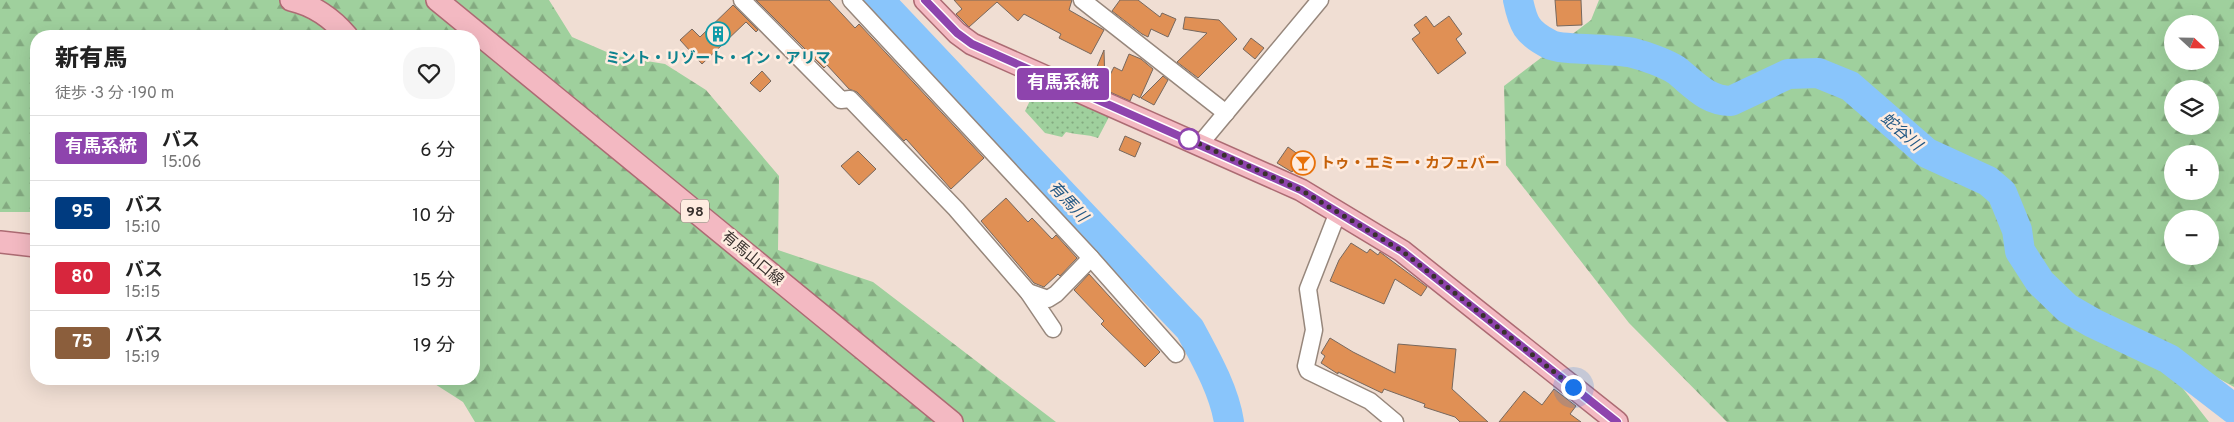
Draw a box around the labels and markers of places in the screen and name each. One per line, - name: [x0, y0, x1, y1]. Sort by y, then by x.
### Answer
- building icon: ミント・リゾート・イン・アリマ: [705, 21, 731, 47]
- place label: ミント・リゾート・イン・アリマ: [605, 50, 831, 69]
- unlabelled marker: [1178, 128, 1200, 150]
- bar icon: トゥ・エミー・カフェバー: [1290, 150, 1316, 176]
- place label: トゥ・エミー・カフェバー: [1320, 155, 1500, 174]

